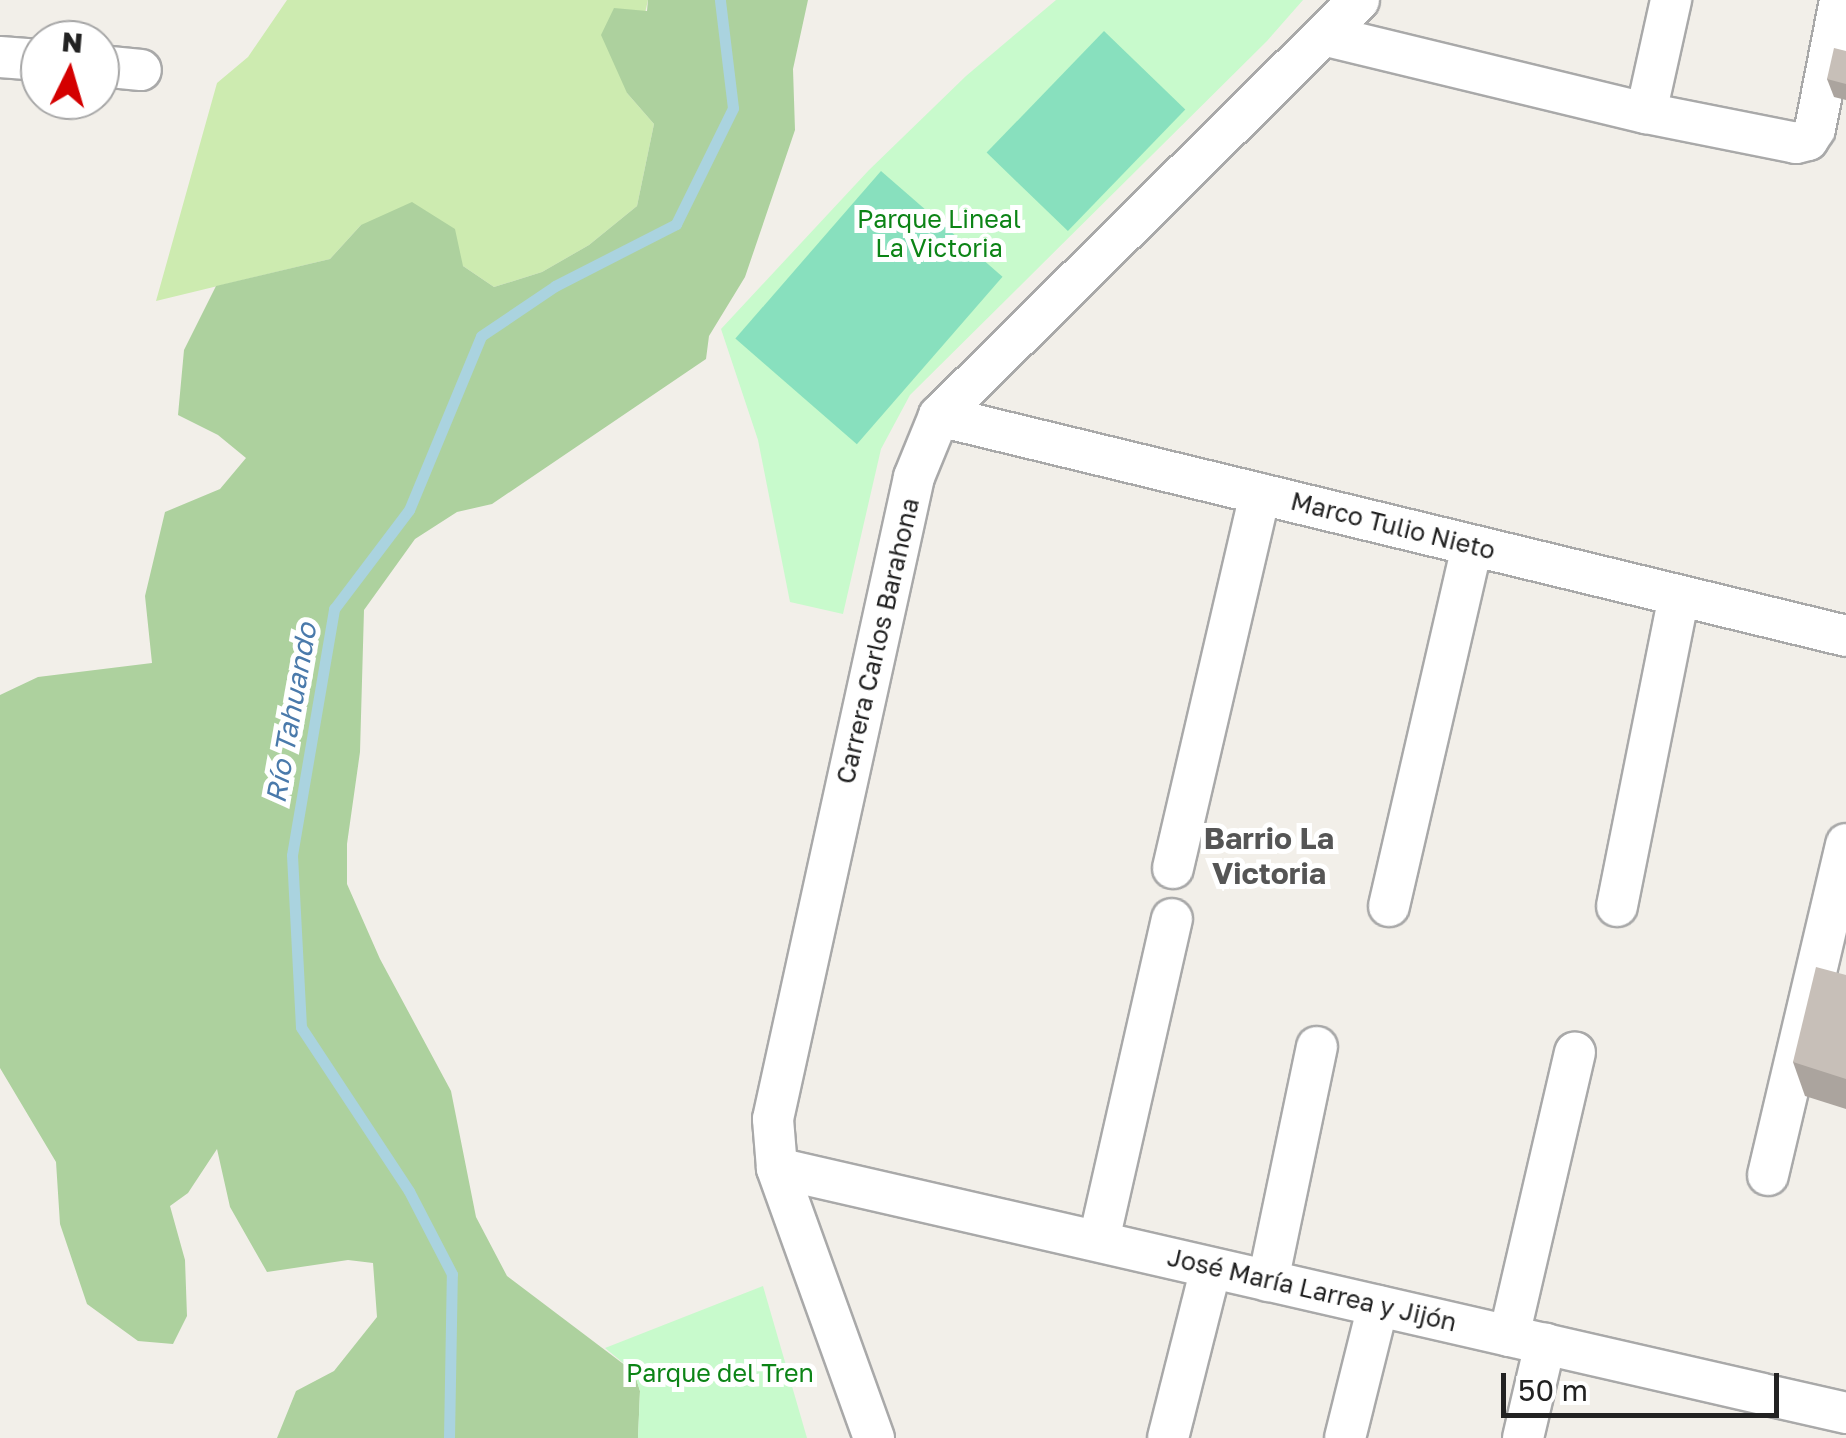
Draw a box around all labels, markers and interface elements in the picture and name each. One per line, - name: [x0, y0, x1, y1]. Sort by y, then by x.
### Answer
- north arrow: [20, 20, 120, 120]
- text: N: [60, 24, 85, 59]
- park label: Parque Lineal La Victoria: [857, 205, 1021, 264]
- street label: Marco Tulio Nieto: [1288, 486, 1498, 566]
- street label: Carrera Carlos Barahona: [831, 495, 925, 787]
- water label: Río Tahuando: [259, 620, 323, 806]
- district label: Barrio La Victoria: [1204, 820, 1334, 890]
- street label: José María Larrea y Jijón: [1164, 1242, 1460, 1338]
- scale bar: [1506, 1353, 1784, 1415]
- park label: Parque del Tren: [626, 1358, 814, 1388]
- text: 50 m: [1518, 1372, 1588, 1408]

